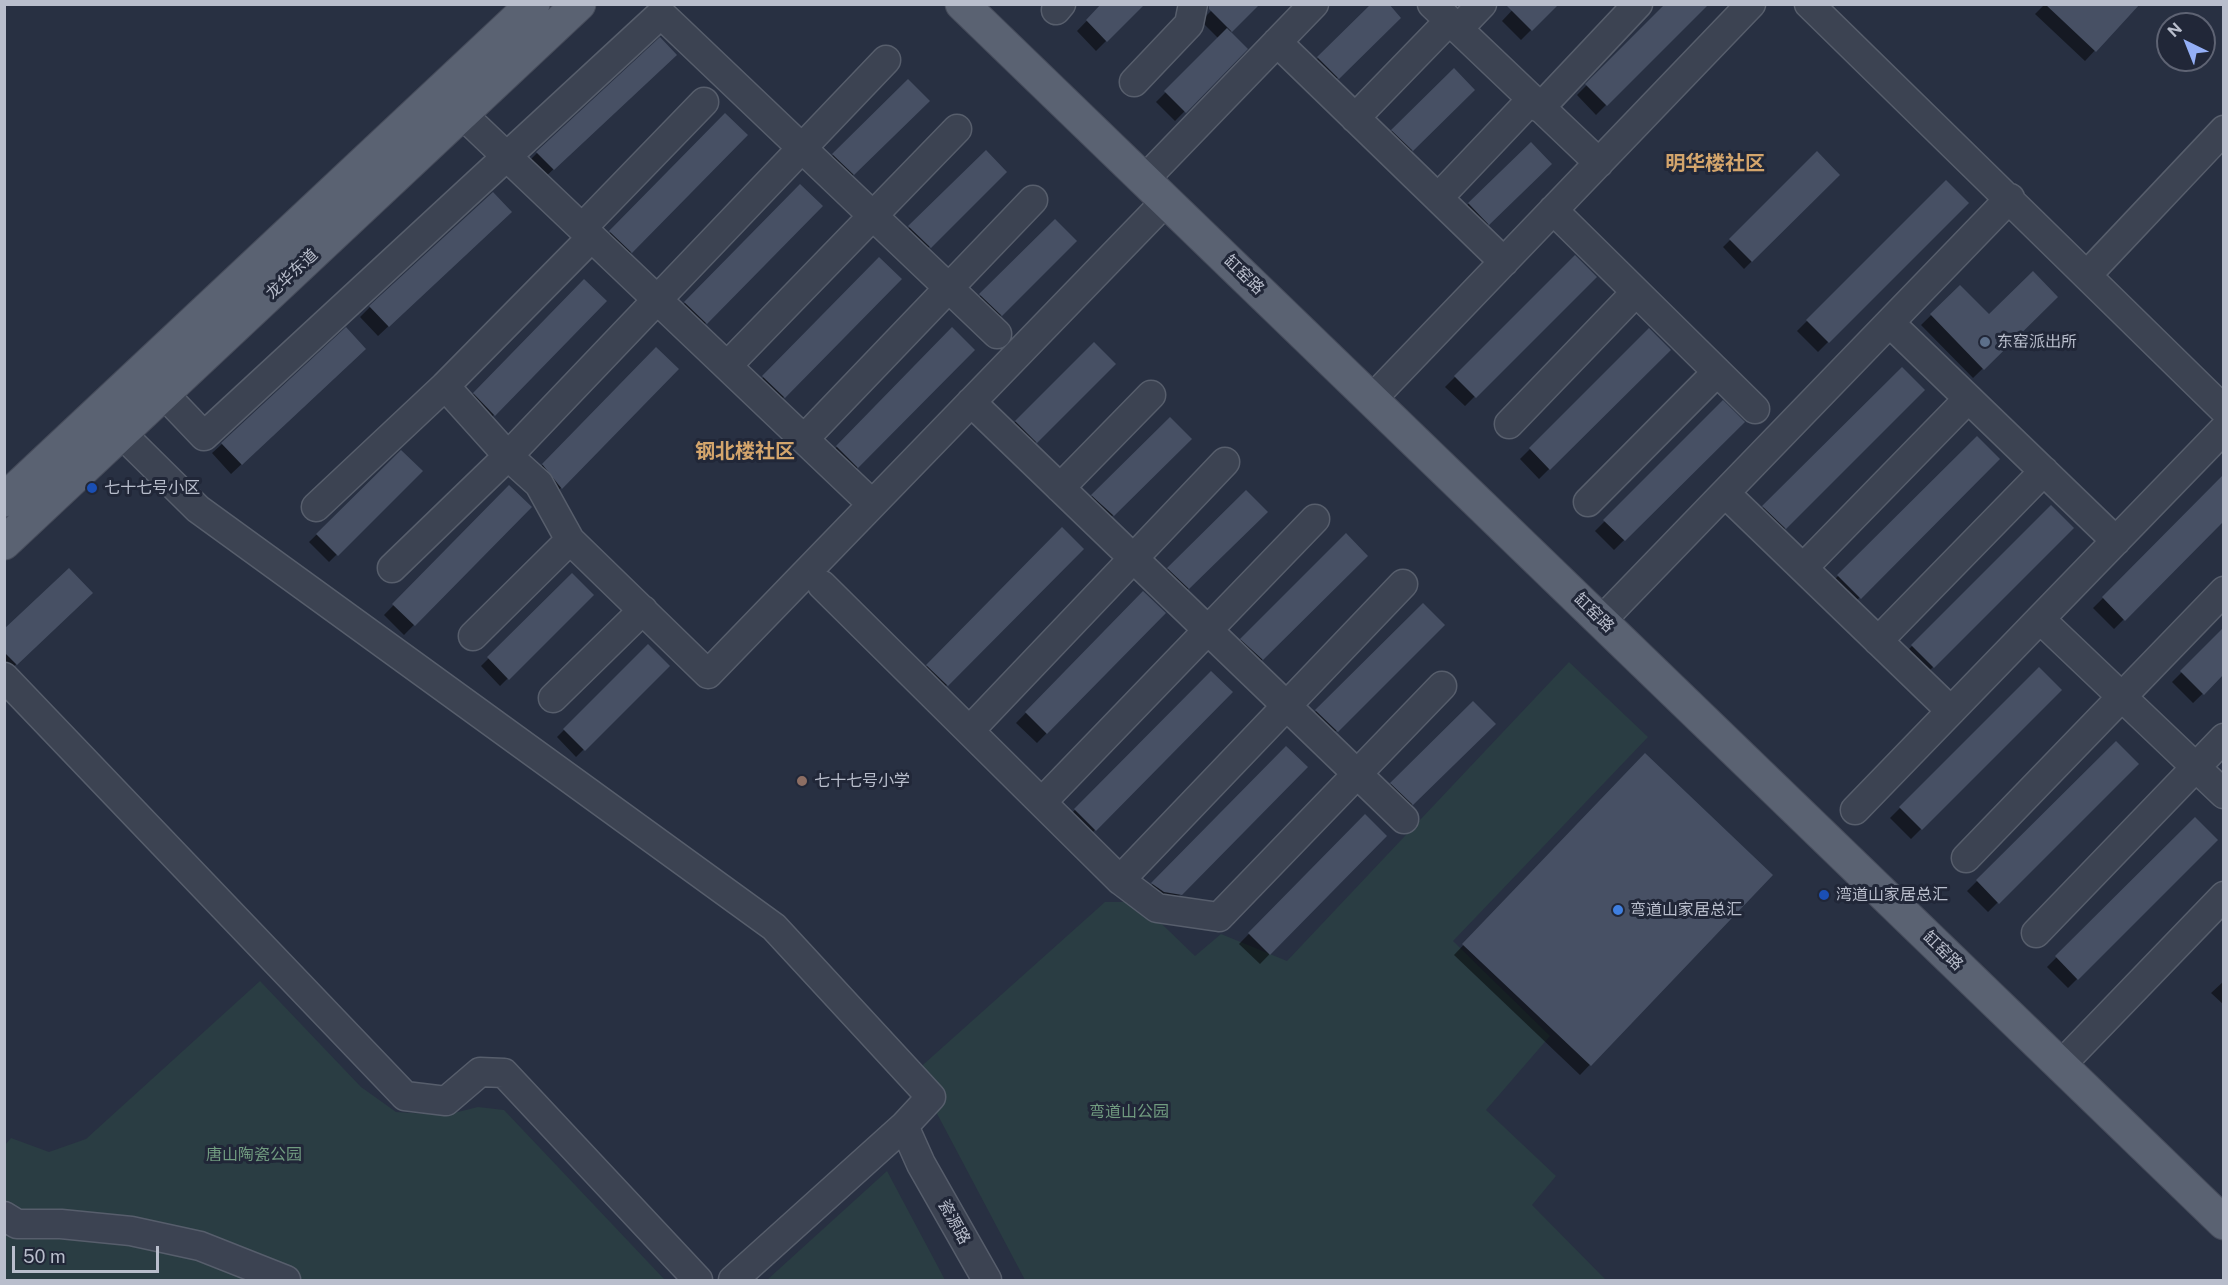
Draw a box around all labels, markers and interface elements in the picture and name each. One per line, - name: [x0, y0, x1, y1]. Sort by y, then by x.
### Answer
- north arrow: [2156, 12, 2216, 72]
- text: N: [2164, 19, 2186, 41]
- district label: 明华楼社区: [1665, 152, 1765, 176]
- street label: 龙华东道: [262, 245, 322, 303]
- street label: 缸窑路: [1220, 251, 1268, 299]
- place label: 东窑派出所: [1997, 332, 2077, 352]
- marker: 东窑派出所: [1978, 335, 1992, 349]
- district label: 钢北楼社区: [695, 440, 795, 464]
- place label: 七十七号小区: [104, 478, 200, 498]
- marker: 七十七号小区: [85, 481, 99, 495]
- street label: 缸窑路: [1570, 589, 1618, 637]
- place label: 七十七号小学: [814, 771, 910, 791]
- marker: 七十七号小学: [795, 774, 809, 788]
- place label: 湾道山家居总汇: [1836, 885, 1948, 905]
- marker: 湾道山家居总汇: [1817, 888, 1831, 902]
- place label: 弯道山家居总汇: [1630, 900, 1742, 920]
- marker: 弯道山家居总汇: [1611, 903, 1625, 917]
- street label: 缸窑路: [1919, 927, 1967, 975]
- park label: 弯道山公园: [1089, 1102, 1169, 1122]
- park label: 唐山陶瓷公园: [206, 1145, 302, 1165]
- street label: 瓷源路: [934, 1196, 974, 1248]
- scale bar: [15, 1234, 162, 1272]
- text: 50 m: [23, 1246, 66, 1267]

